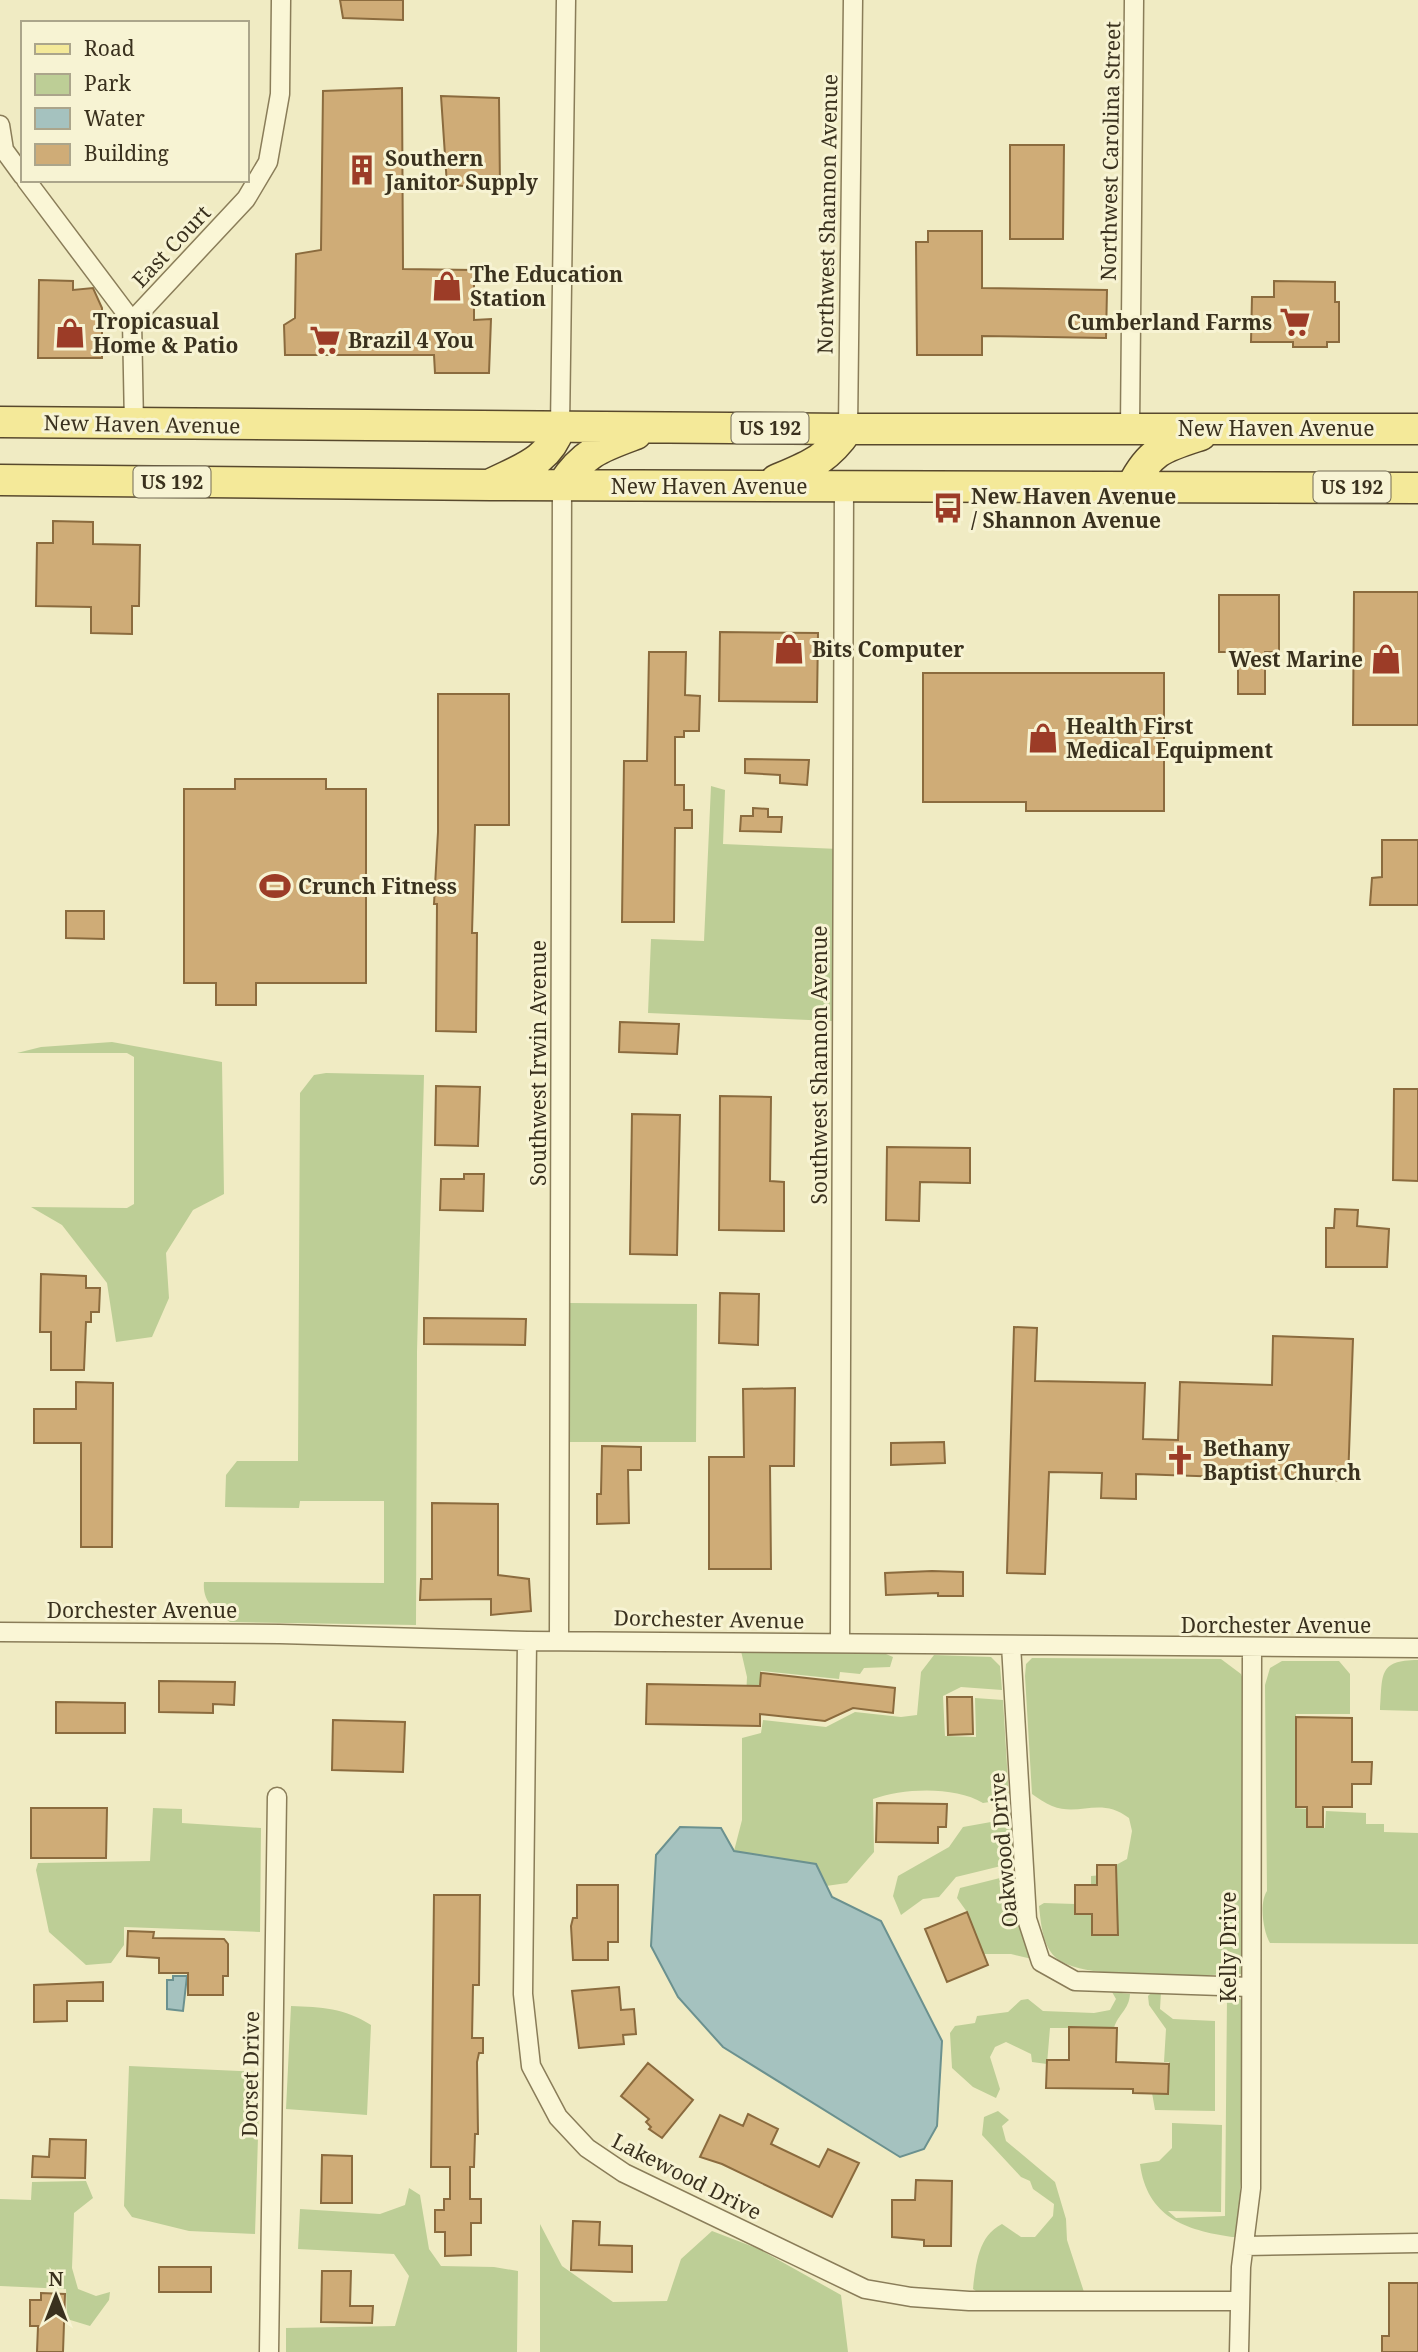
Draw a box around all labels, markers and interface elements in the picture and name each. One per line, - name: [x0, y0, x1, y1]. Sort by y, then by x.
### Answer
- legend: [21, 21, 248, 182]
- street label: Northwest Carolina Street: [1094, 21, 1126, 281]
- text: Road: [84, 34, 135, 62]
- text: Park: [84, 69, 131, 97]
- street label: Northwest Shannon Avenue: [811, 74, 843, 354]
- text: Water: [84, 104, 145, 132]
- text: Building: [84, 139, 169, 167]
- place label: Southern Janitor Supply: [384, 144, 539, 196]
- building icon: Southern Janitor Supply: [345, 153, 379, 187]
- street label: East Court: [126, 199, 216, 293]
- place label: The Education Station: [470, 260, 623, 312]
- shop icon: The Education Station: [430, 269, 464, 303]
- supermarket icon: Cumberland Farms: [1278, 305, 1312, 339]
- place label: Tropicasual Home & Patio: [93, 307, 238, 359]
- place label: Cumberland Farms: [1067, 308, 1272, 336]
- shop icon: Tropicasual Home & Patio: [53, 316, 87, 350]
- supermarket icon: Brazil 4 You: [308, 323, 342, 357]
- place label: Brazil 4 You: [348, 326, 474, 354]
- street label: New Haven Avenue: [43, 408, 241, 440]
- road number: US 192: [732, 412, 808, 444]
- street label: New Haven Avenue: [1178, 414, 1374, 442]
- road number: US 192: [134, 467, 210, 498]
- street label: New Haven Avenue: [611, 472, 807, 500]
- road number: US 192: [1314, 472, 1390, 502]
- place label: New Haven Avenue / Shannon Avenue: [971, 482, 1176, 534]
- bus stop icon: New Haven Avenue / Shannon Avenue: [931, 491, 965, 525]
- shop icon: Bits Computer: [772, 632, 806, 666]
- place label: Bits Computer: [812, 635, 964, 663]
- shop icon: West Marine: [1369, 642, 1403, 676]
- place label: West Marine: [1229, 645, 1363, 673]
- place label: Health First Medical Equipment: [1066, 712, 1274, 764]
- shop icon: Health First Medical Equipment: [1026, 721, 1060, 755]
- sports icon: Crunch Fitness: [258, 869, 292, 903]
- place label: Crunch Fitness: [298, 872, 457, 900]
- street label: Southwest Shannon Avenue: [805, 925, 833, 1205]
- street label: Southwest Irwin Avenue: [524, 940, 552, 1186]
- place label: Bethany Baptist Church: [1203, 1434, 1361, 1486]
- church icon: Bethany Baptist Church: [1163, 1443, 1197, 1477]
- street label: Dorchester Avenue: [47, 1596, 237, 1624]
- street label: Dorchester Avenue: [613, 1603, 805, 1635]
- street label: Dorchester Avenue: [1181, 1611, 1371, 1639]
- street label: Oakwood Drive: [982, 1771, 1024, 1929]
- street label: Kelly Drive: [1214, 1891, 1242, 2003]
- street label: Dorset Drive: [235, 2011, 265, 2137]
- street label: Lakewood Drive: [608, 2126, 766, 2226]
- north arrow: [21, 2261, 91, 2331]
- text: N: [49, 2266, 64, 2292]

